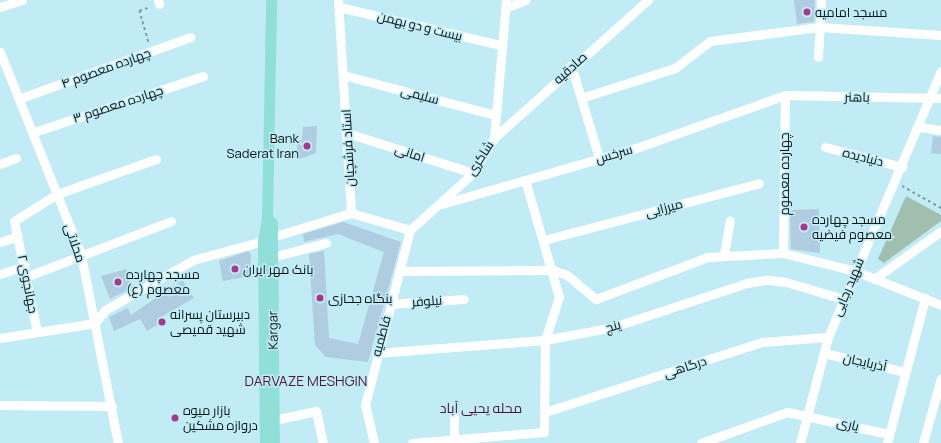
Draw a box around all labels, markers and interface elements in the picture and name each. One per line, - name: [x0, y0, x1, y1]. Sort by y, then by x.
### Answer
- place label: مسجد امامیه: [815, 4, 887, 20]
- marker: مسجد امامیه: [802, 7, 812, 17]
- street label: بیست و دو بهمن: [376, 8, 464, 44]
- street label: چهارده معصوم ۴: [59, 45, 153, 91]
- street label: صادقیه: [550, 49, 590, 87]
- street label: چهارده معصوم ۳: [71, 82, 165, 126]
- street label: سلیمی: [399, 82, 441, 108]
- street label: باهنر: [844, 89, 870, 105]
- street label: استاد فرشچیان: [338, 109, 358, 187]
- place label: Bank Saderat Iran: [227, 131, 299, 162]
- street label: چهارده معصوم: [776, 133, 792, 215]
- street label: شاکری: [463, 138, 497, 178]
- marker: Bank Saderat Iran: [302, 141, 312, 151]
- street label: امانی: [393, 141, 427, 165]
- street label: سرخس: [594, 141, 634, 167]
- street label: دنیادیده: [841, 144, 885, 170]
- street label: میرزایی: [644, 196, 684, 220]
- place label: مسجد چهارده معصوم فیضیه: [812, 212, 892, 243]
- street label: محلاتی: [61, 222, 89, 264]
- marker: مسجد چهارده معصوم فیضیه: [799, 222, 809, 232]
- street label: جهانجوی ۲: [15, 253, 41, 315]
- street label: شهید رجایی: [829, 255, 867, 319]
- place label: بانک مهر ایران: [243, 261, 313, 277]
- marker: بانک مهر ایران: [230, 264, 240, 274]
- place label: مسجد چهارده معصوم (ع): [126, 267, 200, 298]
- marker: مسجد چهارده معصوم (ع): [113, 277, 123, 287]
- place label: بنگاه جحازی: [328, 290, 392, 306]
- street label: نیلوفر: [411, 292, 443, 310]
- marker: بنگاه جحازی: [315, 293, 325, 303]
- place label: دبیرستان پسرانه شهید قمیصی: [170, 307, 250, 338]
- street label: Kargar: [265, 310, 281, 350]
- street label: فاطمیه: [368, 314, 394, 358]
- street label: ینج: [604, 316, 622, 336]
- marker: دبیرستان پسرانه شهید قمیصی: [157, 317, 167, 327]
- street label: آذربایجان: [842, 349, 888, 375]
- street label: درگاهی: [662, 353, 708, 381]
- district label: DARVAZE MESHGIN: [237, 373, 375, 389]
- district label: محله یحیی آباد: [440, 400, 522, 416]
- place label: بازار میوه دروازه مشکین: [183, 403, 258, 434]
- marker: بازار میوه دروازه مشکین: [170, 413, 180, 423]
- street label: یاری: [835, 414, 861, 434]

